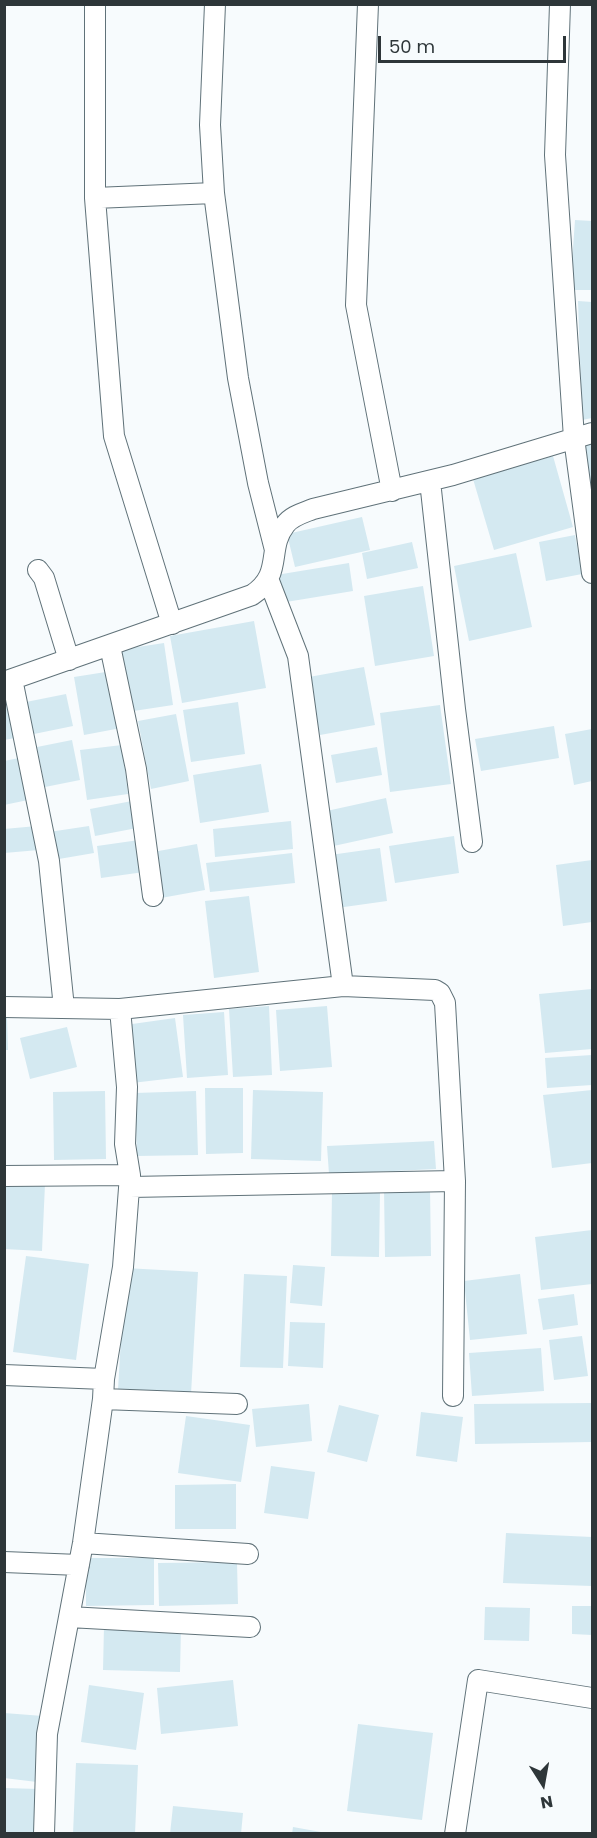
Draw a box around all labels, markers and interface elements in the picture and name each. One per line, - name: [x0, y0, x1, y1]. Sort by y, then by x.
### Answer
- scale bar: [381, 24, 568, 62]
- text: 50 m: [389, 34, 435, 59]
- north arrow: [513, 1754, 573, 1814]
- text: N: [538, 1790, 555, 1815]

